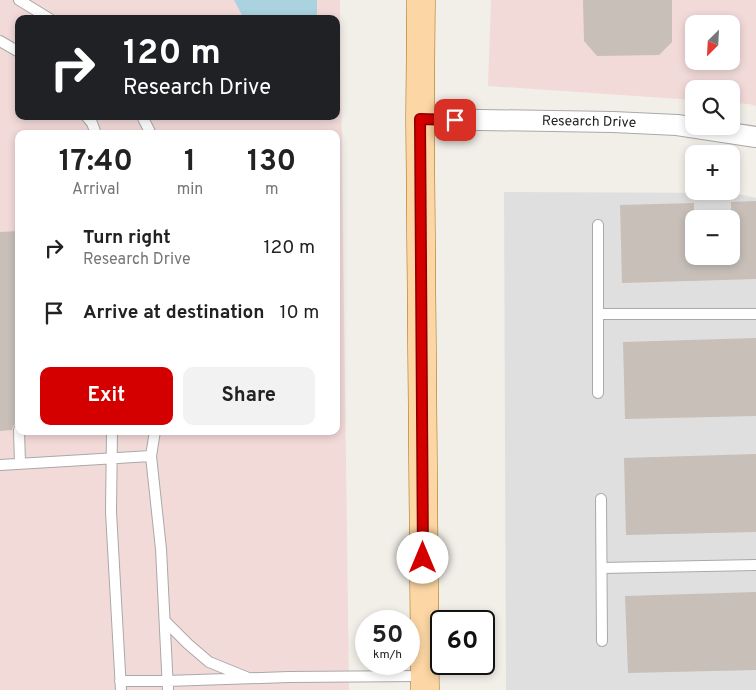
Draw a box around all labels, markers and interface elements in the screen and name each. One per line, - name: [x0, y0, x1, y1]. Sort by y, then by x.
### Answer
- north arrow: [685, 15, 740, 70]
- map controls: [685, 15, 740, 265]
- text: 120 m: [123, 32, 221, 76]
- icon: right: [40, 35, 105, 100]
- text: Research Drive: [123, 75, 271, 102]
- button: search: [685, 80, 740, 135]
- pin: [434, 99, 476, 141]
- icon: arrive: [441, 106, 469, 134]
- street label: Research Drive: [542, 112, 637, 132]
- text: 17:40: [59, 144, 133, 181]
- text: 1: [184, 144, 196, 181]
- text: 130: [247, 144, 296, 181]
- button: +: [685, 145, 740, 200]
- text: Arrival: [72, 180, 120, 200]
- text: min: [177, 180, 203, 200]
- text: m: [265, 180, 278, 200]
- button: −: [685, 210, 740, 265]
- text: Turn right: [83, 226, 171, 250]
- icon: right: [40, 234, 68, 262]
- text: 120 m: [264, 236, 315, 260]
- text: Research Drive: [83, 250, 191, 270]
- icon: arrive: [40, 299, 68, 327]
- text: Arrive at destination: [83, 301, 264, 325]
- text: 10 m: [279, 301, 319, 325]
- button: Exit: [40, 367, 173, 425]
- button: Share: [183, 367, 315, 425]
- position arrow: [396, 531, 448, 583]
- speed limit sign: 60: [430, 610, 495, 675]
- text: 50: [372, 620, 403, 652]
- text: km/h: [373, 647, 402, 663]

